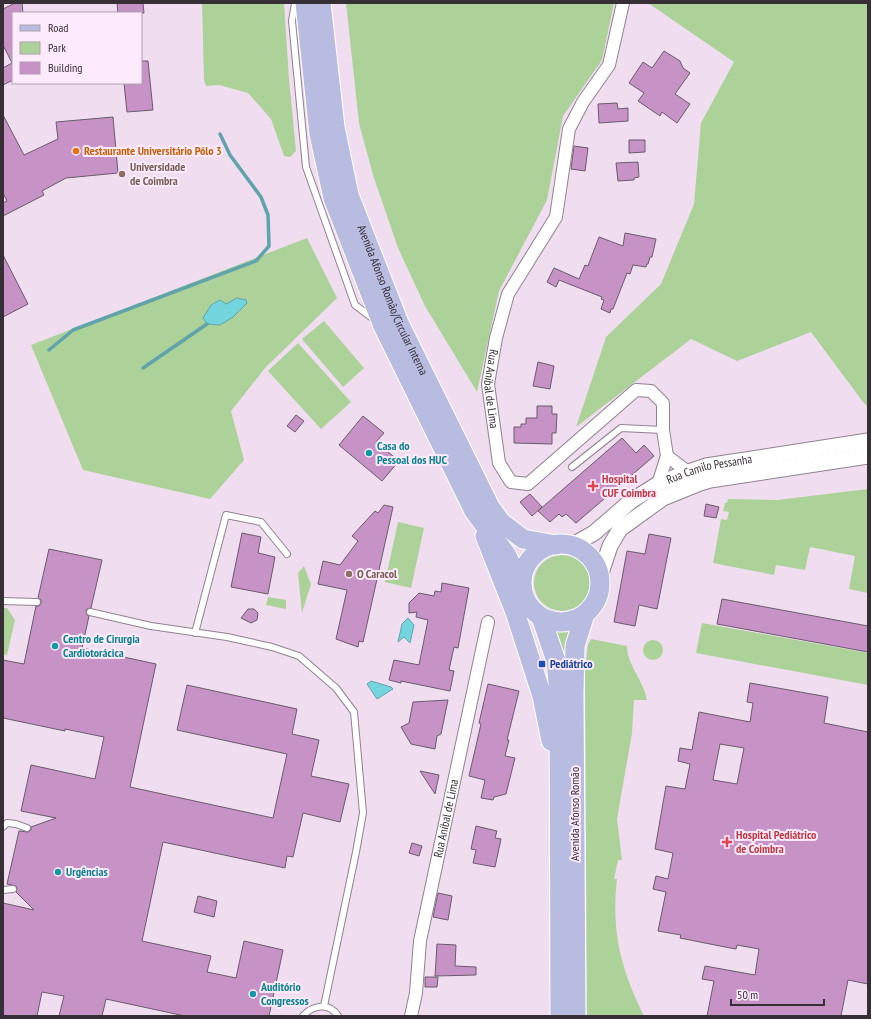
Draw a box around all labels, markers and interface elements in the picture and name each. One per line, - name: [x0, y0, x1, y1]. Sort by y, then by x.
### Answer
- legend: [12, 12, 142, 84]
- text: Road: [48, 20, 68, 35]
- text: Park: [48, 40, 66, 55]
- text: Building: [48, 60, 83, 75]
- place label: Restaurante Universitário Pólo 3: [84, 143, 222, 158]
- marker: Restaurante Universitário Pólo 3: [71, 146, 81, 156]
- place label: Universidade de Coimbra: [130, 159, 185, 188]
- marker: Universidade de Coimbra: [117, 169, 127, 179]
- street label: Avenida Afonso Romão/Circular Interna: [354, 223, 432, 378]
- street label: Rua Aníbal de Lima: [481, 348, 502, 429]
- place label: Casa do Pessoal dos HUC: [377, 438, 447, 467]
- marker: Casa do Pessoal dos HUC: [364, 448, 374, 458]
- street label: Rua Camilo Pessanha: [664, 451, 753, 487]
- place label: Hospital CUF Coimbra: [602, 471, 656, 500]
- marker: Hospital CUF Coimbra: [587, 480, 599, 492]
- place label: O Caracol: [357, 566, 397, 581]
- marker: O Caracol: [344, 569, 354, 579]
- place label: Centro de Cirurgia Cardiotorácica: [63, 631, 140, 660]
- marker: Centro de Cirurgia Cardiotorácica: [50, 641, 60, 651]
- place label: Pediátrico: [550, 656, 593, 671]
- marker: Pediátrico: [537, 659, 547, 669]
- street label: Avenida Afonso Romão: [567, 767, 582, 861]
- street label: Rua Aníbal de Lima: [430, 778, 461, 859]
- place label: Hospital Pediátrico de Coimbra: [736, 827, 817, 856]
- marker: Hospital Pediátrico de Coimbra: [721, 836, 733, 848]
- place label: Urgências: [66, 864, 108, 879]
- marker: Urgências: [53, 867, 63, 877]
- place label: Auditório Congressos: [260, 979, 309, 1008]
- scale bar: [731, 981, 824, 1007]
- text: 50 m: [737, 987, 758, 1002]
- marker: Auditório Congressos: [248, 989, 258, 999]

